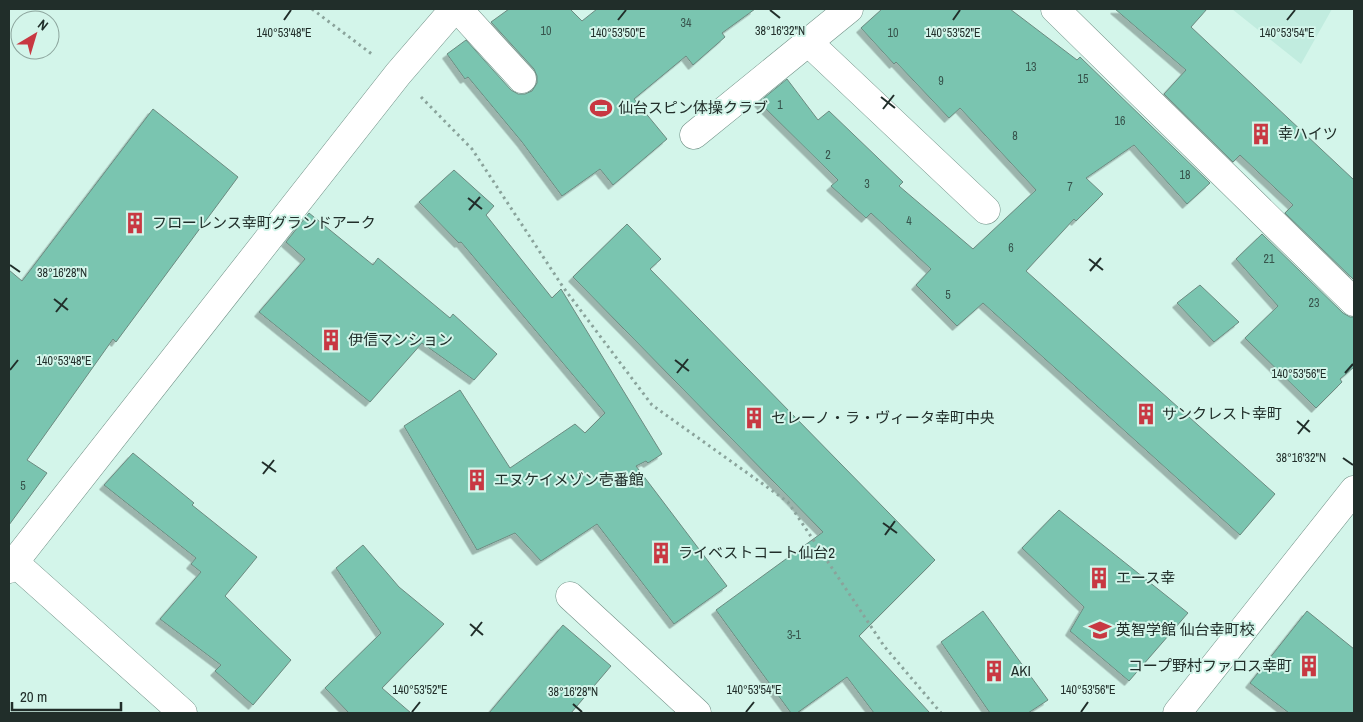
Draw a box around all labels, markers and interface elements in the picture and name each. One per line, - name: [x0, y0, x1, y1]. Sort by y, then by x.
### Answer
- north arrow: [10, 10, 60, 60]
- text: N: [34, 15, 52, 34]
- house number: 34: [681, 15, 692, 31]
- house number: 10: [541, 23, 551, 39]
- text: 38°16'32"N: [755, 23, 805, 39]
- text: 140°53'48"E: [256, 25, 312, 41]
- text: 140°53'50"E: [590, 25, 646, 41]
- house number: 10: [888, 25, 898, 41]
- text: 140°53'52"E: [925, 25, 981, 41]
- text: 140°53'54"E: [1259, 25, 1315, 41]
- house number: 13: [1026, 59, 1036, 75]
- house number: 15: [1078, 71, 1089, 87]
- house number: 9: [938, 73, 944, 89]
- sports icon: 仙台スピン体操クラブ: [588, 95, 614, 121]
- place label: 仙台スピン体操クラブ: [618, 97, 768, 118]
- house number: 1: [777, 97, 783, 113]
- house number: 16: [1115, 113, 1125, 129]
- building icon: 幸ハイツ: [1248, 121, 1274, 147]
- place label: 幸ハイツ: [1278, 123, 1338, 144]
- house number: 8: [1012, 128, 1018, 144]
- house number: 2: [825, 147, 831, 163]
- house number: 18: [1180, 167, 1190, 183]
- house number: 3: [864, 176, 870, 192]
- house number: 7: [1067, 179, 1073, 195]
- building icon: フローレンス幸町グランドアーク: [122, 210, 148, 236]
- place label: フローレンス幸町グランドアーク: [152, 212, 376, 233]
- house number: 4: [906, 213, 912, 229]
- house number: 6: [1008, 240, 1014, 256]
- house number: 21: [1264, 251, 1275, 267]
- text: 38°16'28"N: [37, 265, 87, 281]
- house number: 5: [945, 287, 951, 303]
- house number: 23: [1309, 295, 1319, 311]
- building icon: 伊信マンション: [318, 327, 344, 353]
- place label: 伊信マンション: [348, 329, 453, 350]
- text: 140°53'48"E: [36, 353, 92, 369]
- text: 140°53'56"E: [1271, 366, 1327, 382]
- building icon: サンクレスト幸町: [1133, 401, 1159, 427]
- place label: サンクレスト幸町: [1162, 403, 1282, 424]
- building icon: セレーノ・ラ・ヴィータ幸町中央: [741, 405, 767, 431]
- place label: セレーノ・ラ・ヴィータ幸町中央: [771, 407, 995, 428]
- text: 38°16'32"N: [1276, 450, 1326, 466]
- building icon: エヌケイメゾン壱番館: [464, 467, 490, 493]
- place label: エヌケイメゾン壱番館: [494, 469, 644, 490]
- house number: 5: [20, 478, 26, 494]
- building icon: ライベストコート仙台2: [648, 540, 674, 566]
- place label: ライベストコート仙台2: [678, 542, 835, 563]
- building icon: エース幸: [1086, 565, 1112, 591]
- place label: エース幸: [1116, 567, 1175, 588]
- school or university icon: 英智学館 仙台幸町校: [1087, 617, 1113, 643]
- place label: 英智学館 仙台幸町校: [1116, 619, 1254, 640]
- house number: 3-1: [787, 627, 802, 643]
- building icon: コープ野村ファロス幸町: [1296, 653, 1322, 679]
- place label: コープ野村ファロス幸町: [1128, 655, 1292, 676]
- building icon: AKI: [981, 658, 1007, 684]
- place label: AKI: [1010, 660, 1031, 681]
- scale bar: [12, 680, 121, 712]
- text: 140°53'52"E: [392, 682, 448, 698]
- text: 140°53'54"E: [726, 682, 782, 698]
- text: 140°53'56"E: [1060, 682, 1116, 698]
- text: 38°16'28"N: [548, 684, 598, 700]
- text: 20 m: [20, 686, 47, 707]

